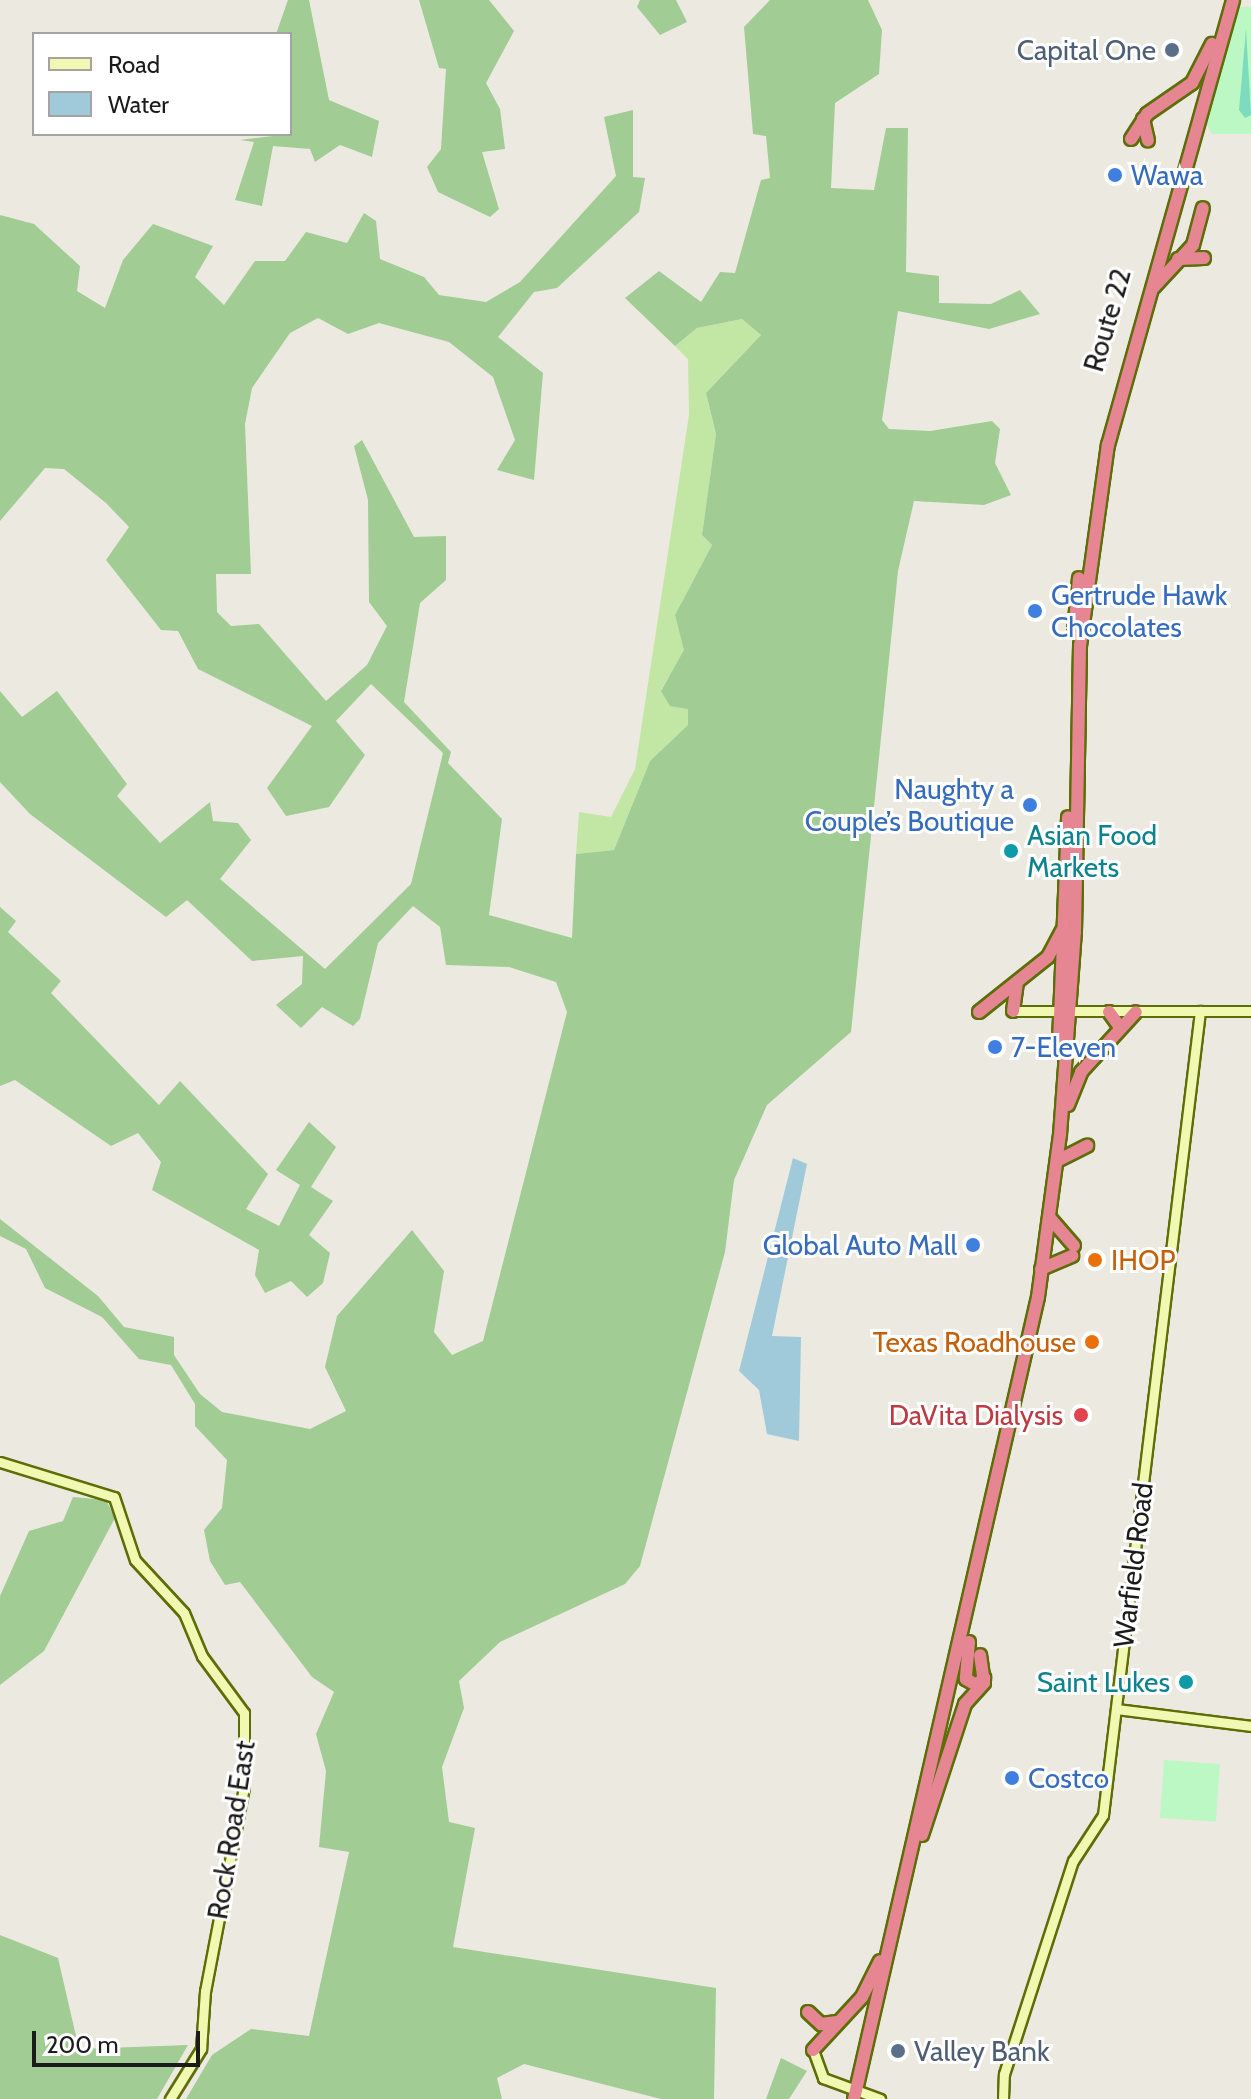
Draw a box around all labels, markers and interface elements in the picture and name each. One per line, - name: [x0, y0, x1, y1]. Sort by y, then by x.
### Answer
- legend: [32, 32, 292, 136]
- place label: Capital One: [1017, 33, 1156, 67]
- marker: Capital One: [1163, 41, 1181, 59]
- text: Road: [108, 50, 160, 79]
- text: Water: [108, 90, 169, 119]
- place label: Wawa: [1131, 158, 1203, 192]
- marker: Wawa: [1106, 166, 1124, 184]
- street label: Route 22: [1076, 265, 1138, 375]
- place label: Gertrude Hawk Chocolates: [1051, 578, 1227, 644]
- marker: Gertrude Hawk Chocolates: [1026, 602, 1044, 620]
- place label: Naughty a Couple’s Boutique: [805, 772, 1014, 838]
- marker: Naughty a Couple’s Boutique: [1021, 796, 1039, 814]
- place label: Asian Food Markets: [1027, 818, 1157, 884]
- marker: Asian Food Markets: [1002, 842, 1020, 860]
- place label: 7-Eleven: [1011, 1030, 1116, 1064]
- marker: 7-Eleven: [986, 1038, 1004, 1056]
- place label: Global Auto Mall: [763, 1228, 957, 1262]
- marker: Global Auto Mall: [964, 1236, 982, 1254]
- place label: IHOP: [1111, 1243, 1175, 1277]
- marker: IHOP: [1086, 1251, 1104, 1269]
- place label: Texas Roadhouse: [873, 1325, 1076, 1359]
- marker: Texas Roadhouse: [1083, 1333, 1101, 1351]
- place label: DaVita Dialysis: [889, 1398, 1063, 1432]
- marker: DaVita Dialysis: [1070, 1404, 1092, 1426]
- street label: Warfield Road: [1106, 1480, 1160, 1650]
- place label: Saint Lukes: [1037, 1665, 1170, 1699]
- marker: Saint Lukes: [1177, 1673, 1195, 1691]
- street label: Rock Road East: [200, 1738, 262, 1922]
- place label: Costco: [1028, 1761, 1109, 1795]
- marker: Costco: [1003, 1769, 1021, 1787]
- scale bar: [36, 2015, 204, 2065]
- text: 200 m: [46, 2030, 119, 2059]
- place label: Valley Bank: [914, 2034, 1049, 2068]
- marker: Valley Bank: [889, 2042, 907, 2060]

